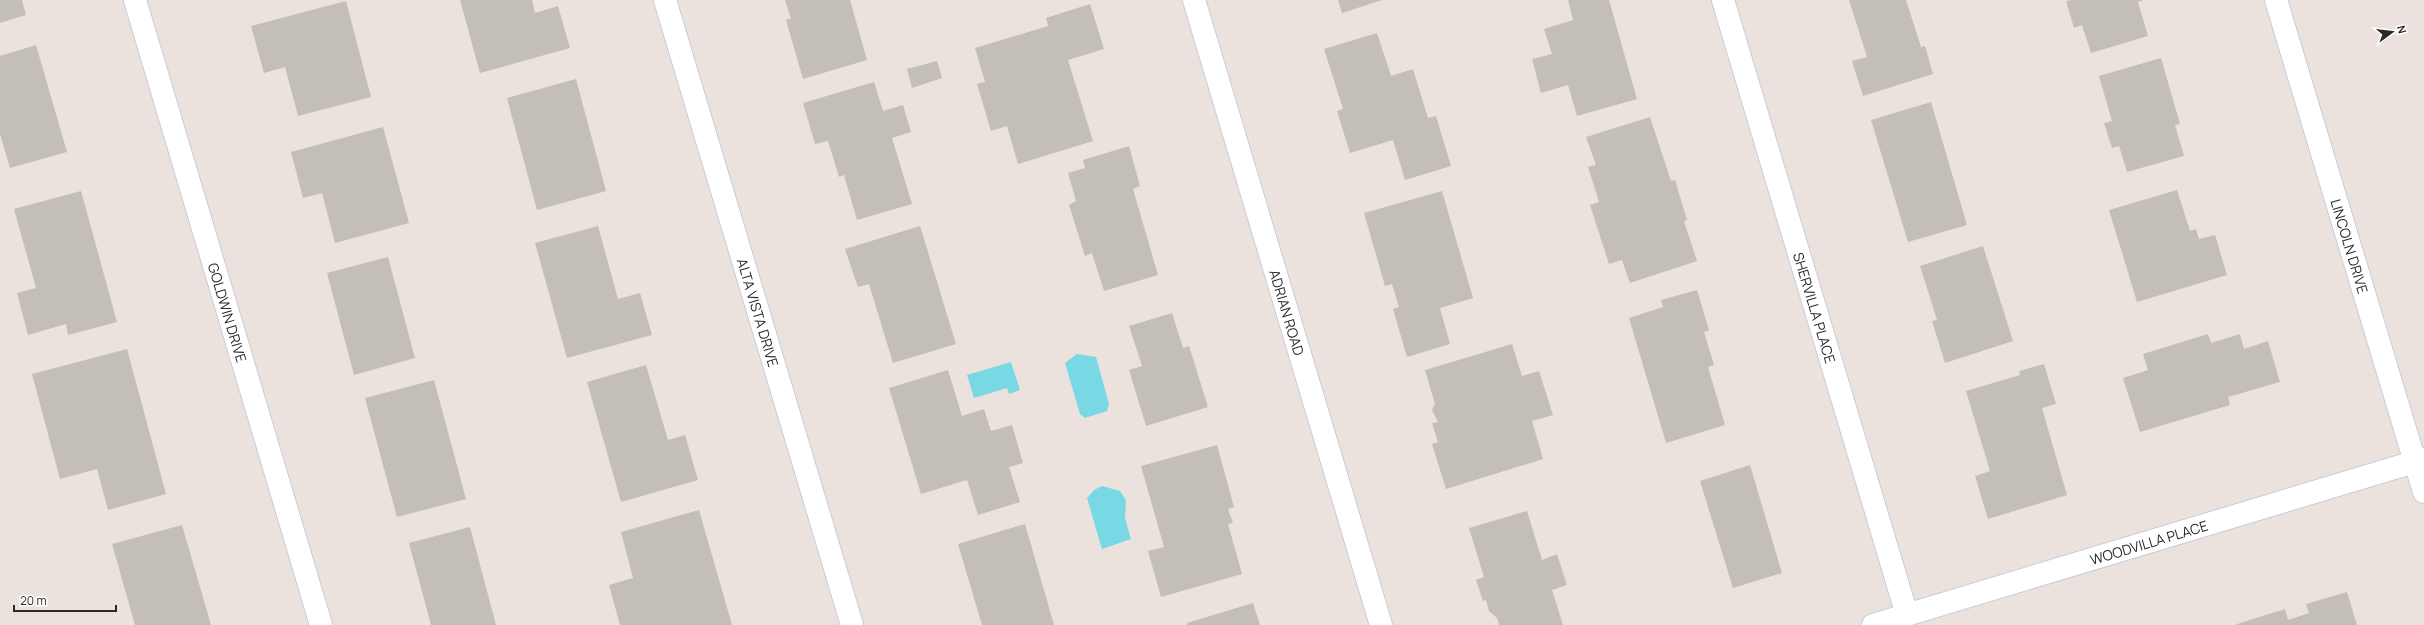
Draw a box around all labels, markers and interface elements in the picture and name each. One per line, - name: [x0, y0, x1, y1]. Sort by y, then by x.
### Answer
- north arrow: [2372, 12, 2412, 52]
- text: N: [2394, 24, 2410, 35]
- street label: LINCOLN DRIVE: [2327, 197, 2373, 296]
- street label: SHERVILLA PLACE: [1789, 250, 1841, 365]
- street label: ALTA VISTA DRIVE: [733, 256, 784, 369]
- street label: GOLDWIN DRIVE: [204, 260, 252, 364]
- street label: ADRIAN ROAD: [1266, 267, 1309, 358]
- street label: WOODVILLA PLACE: [2088, 515, 2210, 569]
- scale bar: [14, 587, 116, 613]
- text: 20 m: [20, 592, 47, 609]

